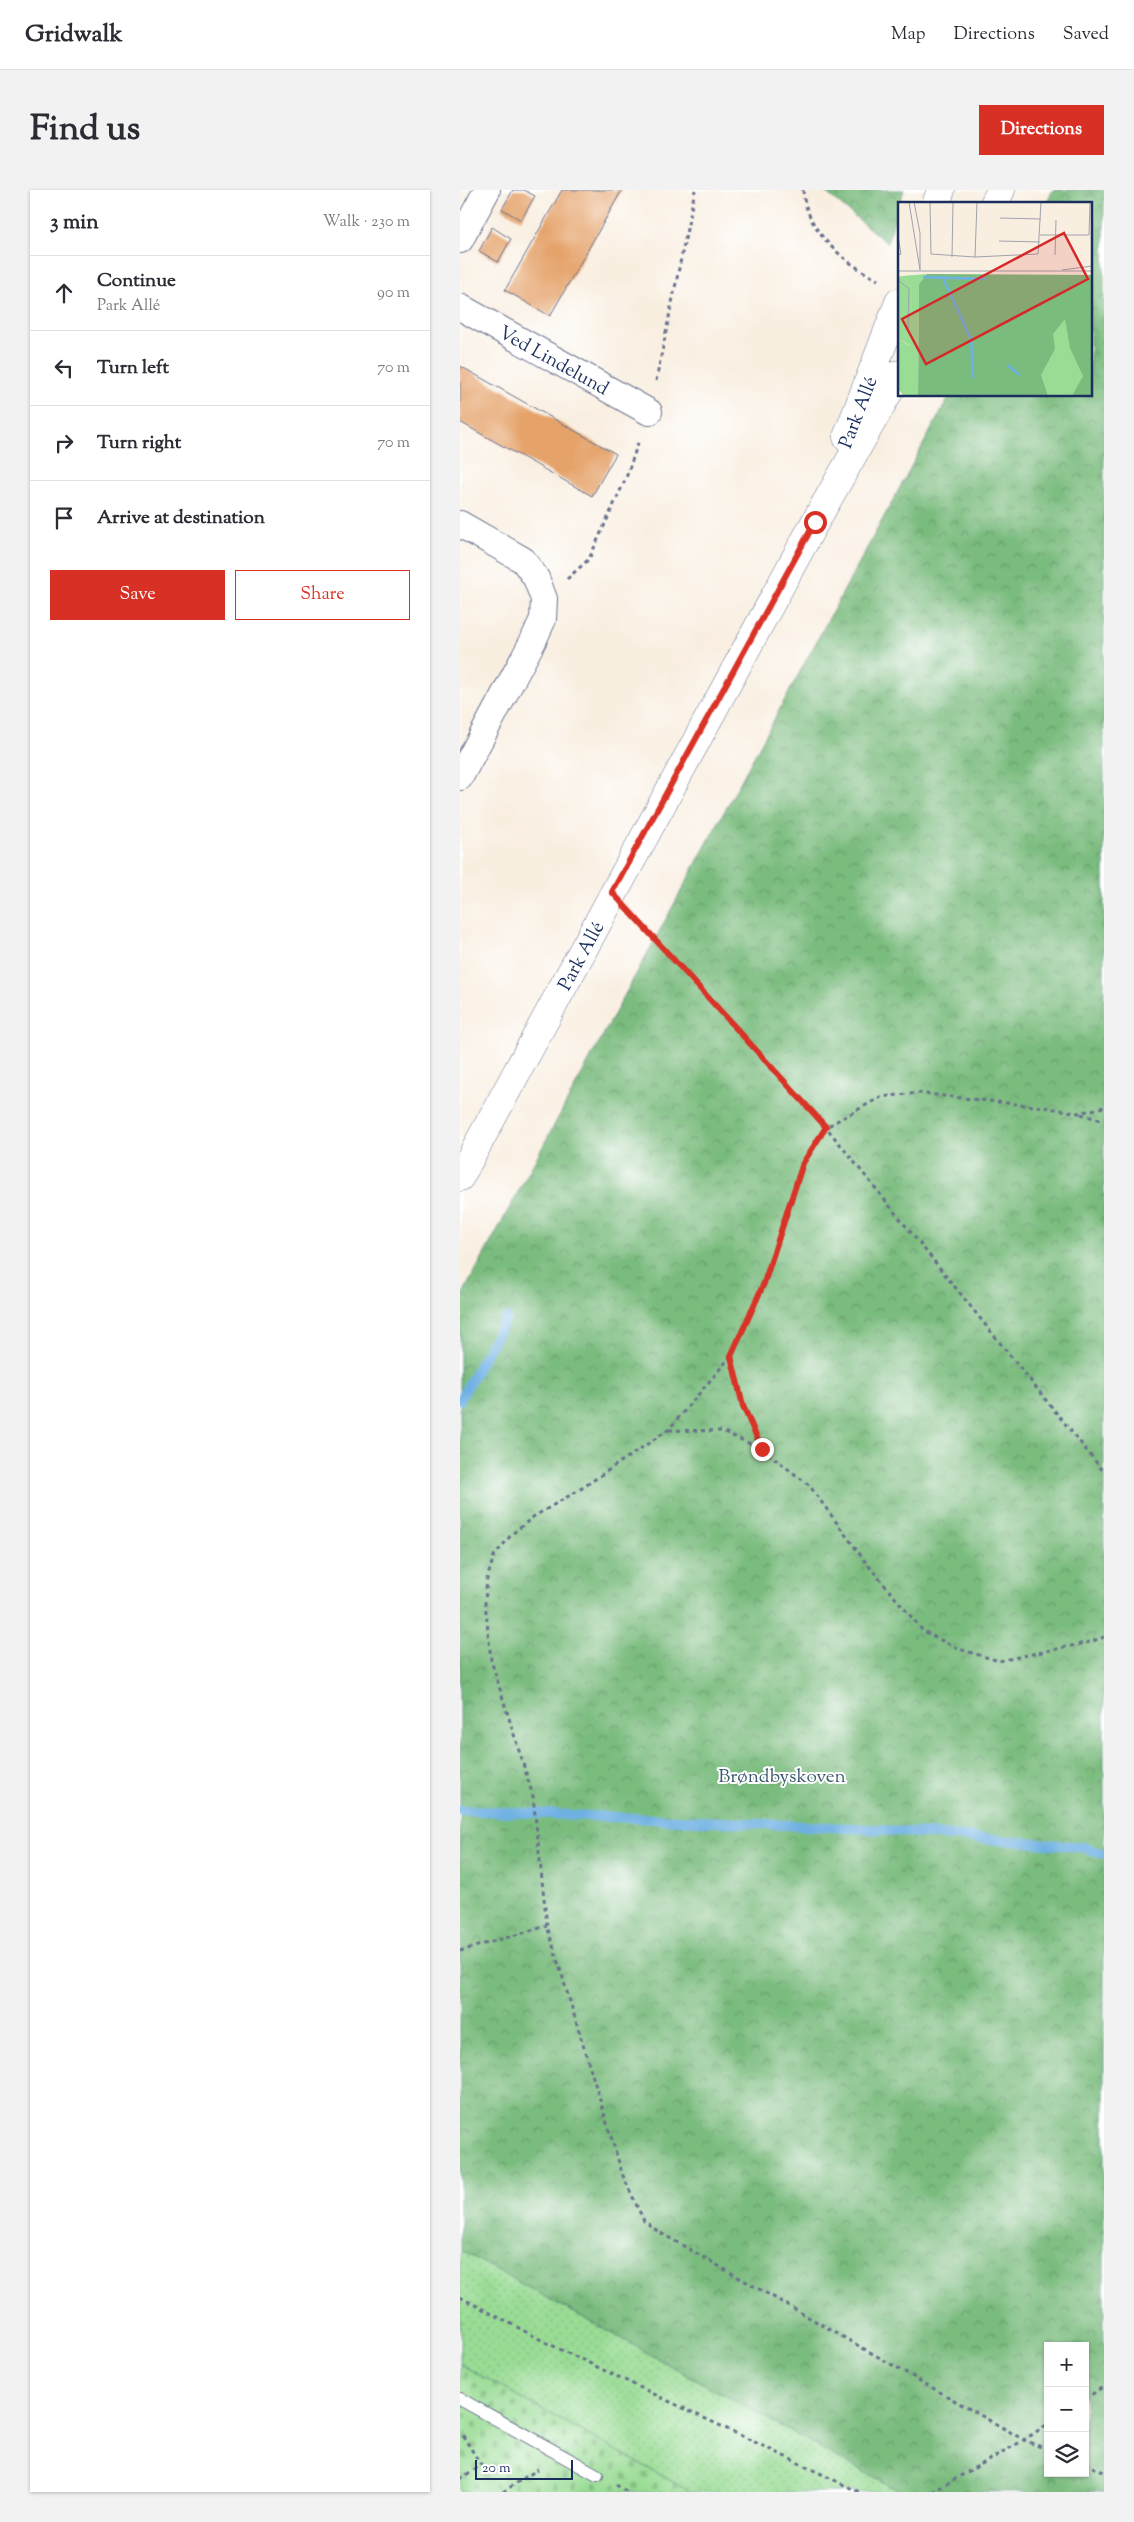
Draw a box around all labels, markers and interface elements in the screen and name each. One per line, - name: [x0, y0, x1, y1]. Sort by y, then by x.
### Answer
- text: Gridwalk: [25, 18, 123, 52]
- text: Map: [891, 22, 926, 48]
- text: Directions: [954, 22, 1035, 48]
- text: Saved: [1063, 22, 1109, 48]
- text: Find us: [30, 105, 140, 156]
- button: Directions: [979, 105, 1104, 155]
- inset map: [898, 202, 1092, 396]
- text: 3 min: [50, 208, 99, 238]
- text: Walk · 230 m: [323, 211, 410, 234]
- text: Continue: [97, 268, 176, 295]
- icon: ahead: [50, 279, 78, 307]
- text: 90 m: [377, 282, 410, 305]
- text: Park Allé: [97, 295, 160, 318]
- street label: Ved Lindelund: [493, 320, 613, 403]
- icon: left: [50, 354, 78, 382]
- text: Turn left: [97, 355, 169, 382]
- text: 70 m: [377, 357, 410, 380]
- street label: Park Allé: [833, 373, 885, 453]
- icon: right: [50, 429, 78, 457]
- text: Turn right: [97, 430, 181, 457]
- text: 70 m: [377, 432, 410, 455]
- icon: arrive: [50, 504, 78, 532]
- text: Arrive at destination: [97, 505, 265, 532]
- route start: [804, 511, 827, 534]
- button: Save: [50, 570, 225, 620]
- button: Share: [235, 570, 410, 620]
- street label: Park Allé: [553, 917, 612, 996]
- route end: [751, 1438, 774, 1461]
- park label: Brøndbyskoven: [718, 1764, 846, 1791]
- map controls: [1044, 2342, 1089, 2477]
- button: +: [1044, 2342, 1089, 2387]
- button: −: [1044, 2387, 1089, 2432]
- button: layers: [1044, 2432, 1089, 2477]
- scale bar: [475, 2457, 572, 2480]
- text: 20 m: [482, 2459, 511, 2479]

